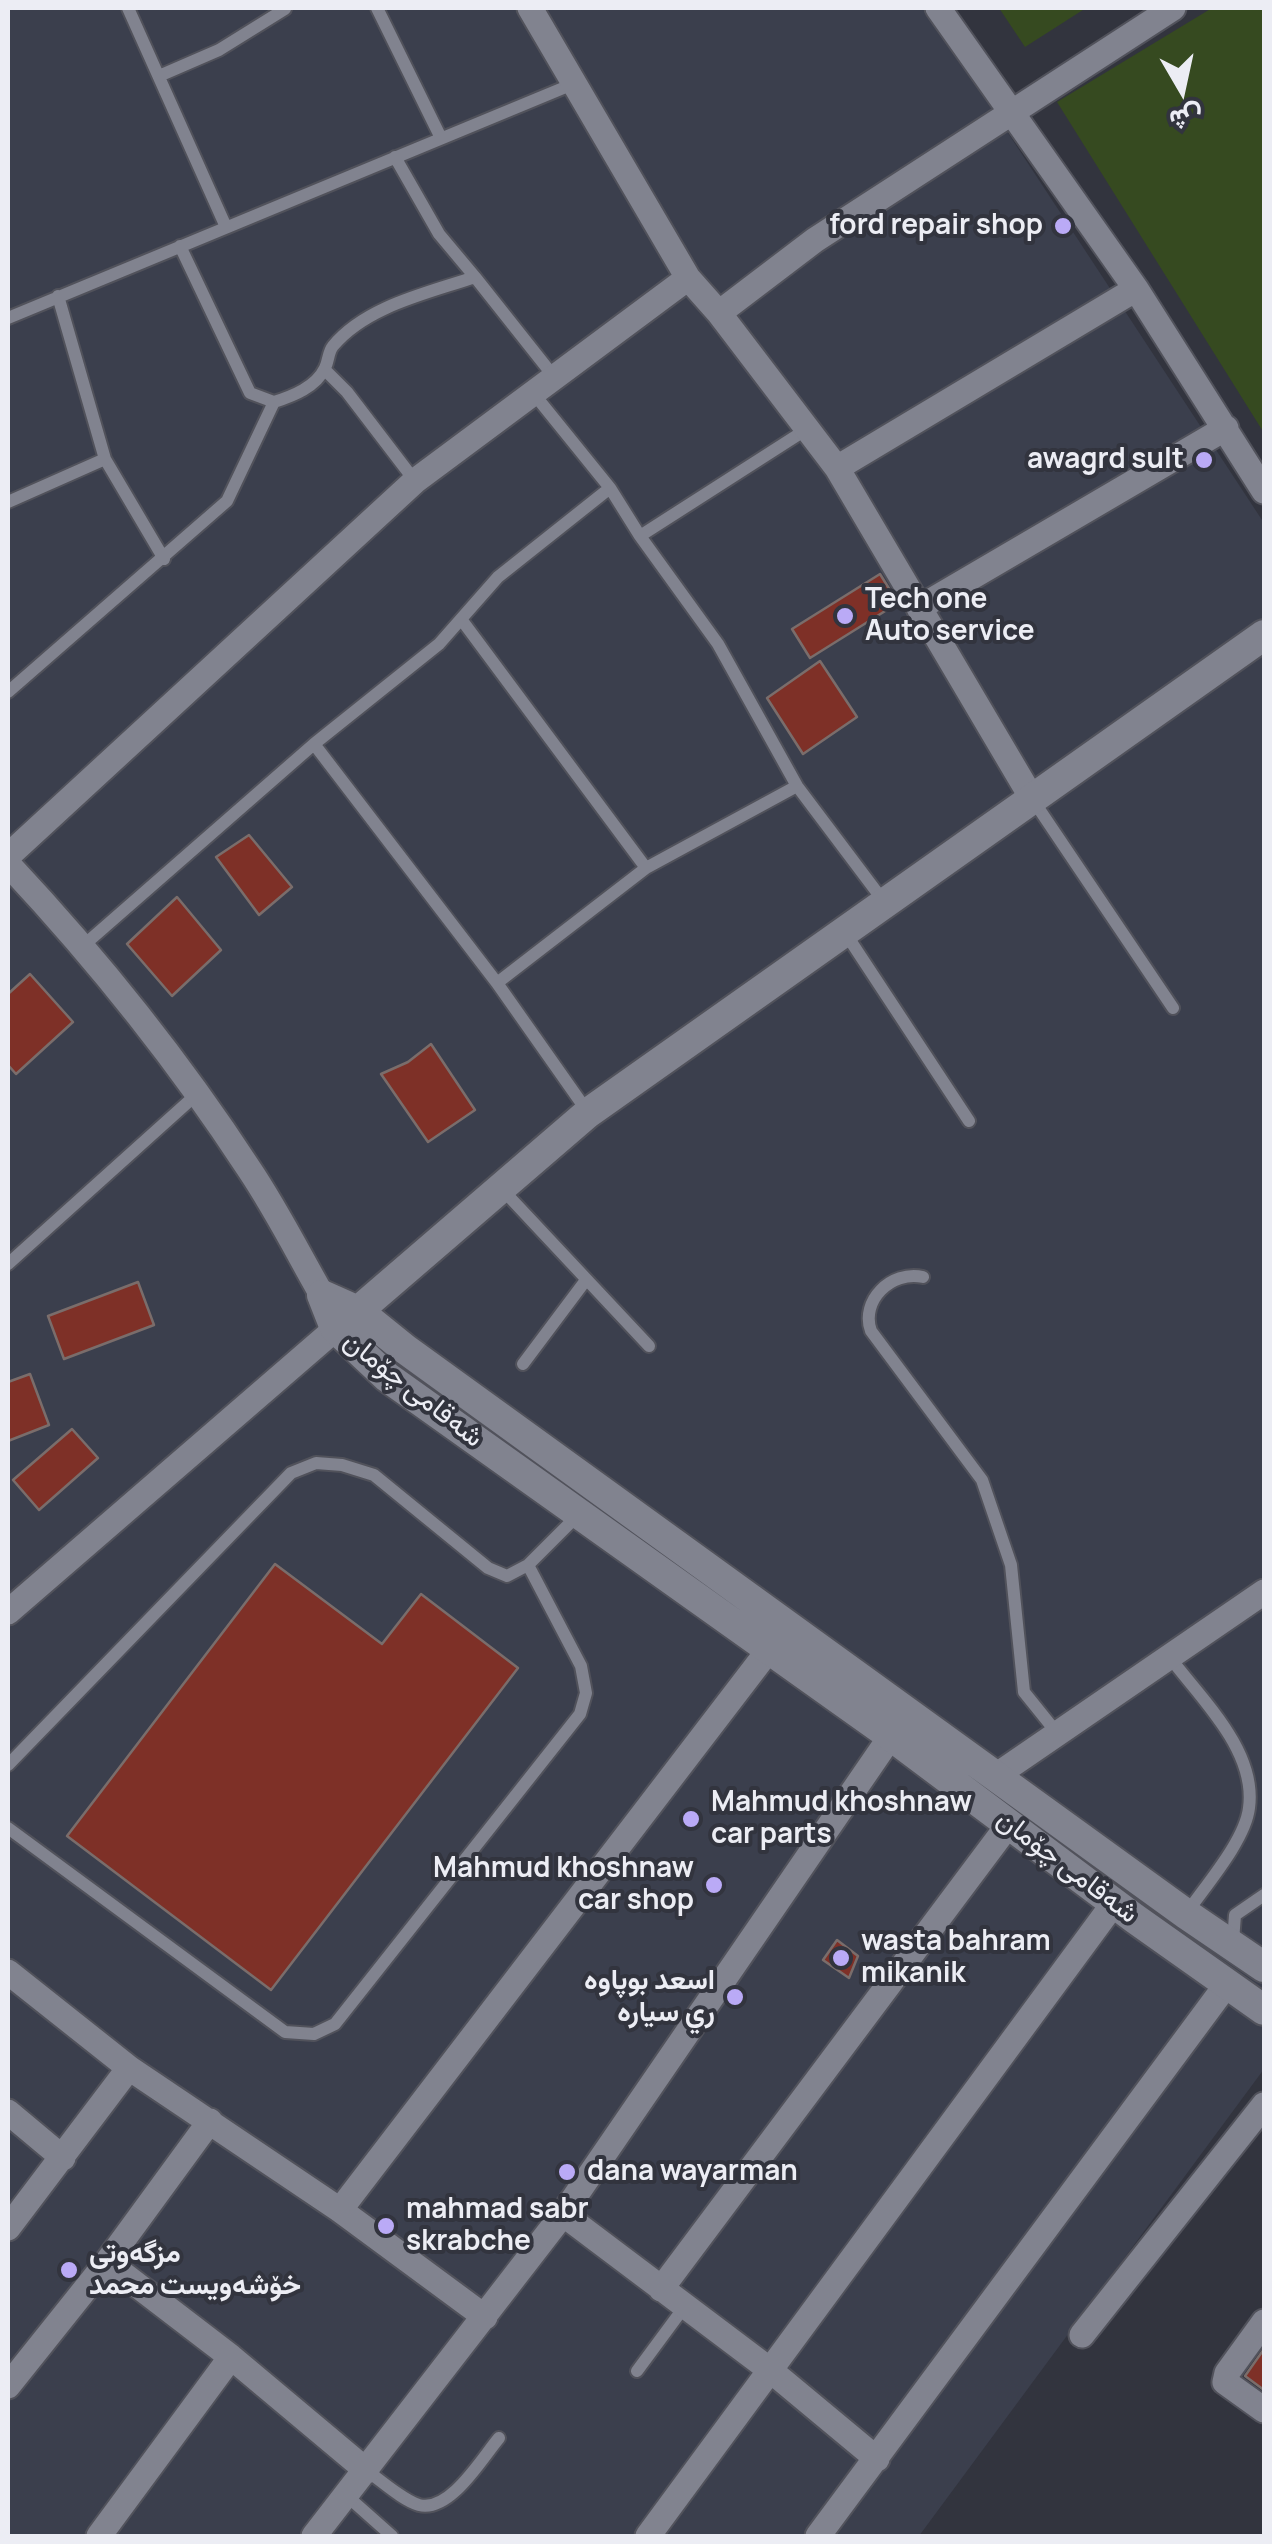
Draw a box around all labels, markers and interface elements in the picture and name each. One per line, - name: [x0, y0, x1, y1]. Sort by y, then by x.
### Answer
- north arrow: [1132, 40, 1232, 140]
- text: ش: [1167, 98, 1206, 141]
- place label: ford repair shop: [829, 209, 1043, 243]
- marker: ford repair shop: [1052, 215, 1074, 237]
- place label: awagrd sult: [1027, 443, 1184, 477]
- marker: awagrd sult: [1193, 449, 1215, 471]
- place label: Tech one Auto service: [865, 583, 1035, 649]
- marker: Tech one Auto service: [834, 605, 856, 627]
- street label: شەقامی چۆمان: [336, 1325, 490, 1455]
- place label: Mahmud khoshnaw car parts: [711, 1786, 972, 1852]
- street label: شەقامی چۆمان: [990, 1803, 1144, 1931]
- marker: Mahmud khoshnaw car parts: [680, 1808, 702, 1830]
- place label: Mahmud khoshnaw car shop: [433, 1852, 694, 1918]
- marker: Mahmud khoshnaw car shop: [703, 1874, 725, 1896]
- place label: wasta bahram mikanik: [861, 1925, 1051, 1991]
- marker: wasta bahram mikanik: [830, 1947, 852, 1969]
- place label: اسعد بوپاوه ري سياره: [584, 1964, 715, 2030]
- marker: اسعد بوپاوه ري سياره: [724, 1986, 746, 2008]
- place label: dana wayarman: [587, 2155, 798, 2189]
- marker: dana wayarman: [556, 2161, 578, 2183]
- place label: mahmad sabr skrabche: [406, 2193, 589, 2259]
- marker: mahmad sabr skrabche: [375, 2215, 397, 2237]
- place label: مزگەوتی خۆشەویست محمد: [89, 2237, 301, 2303]
- marker: مزگەوتی خۆشەویست محمد: [58, 2259, 80, 2281]

